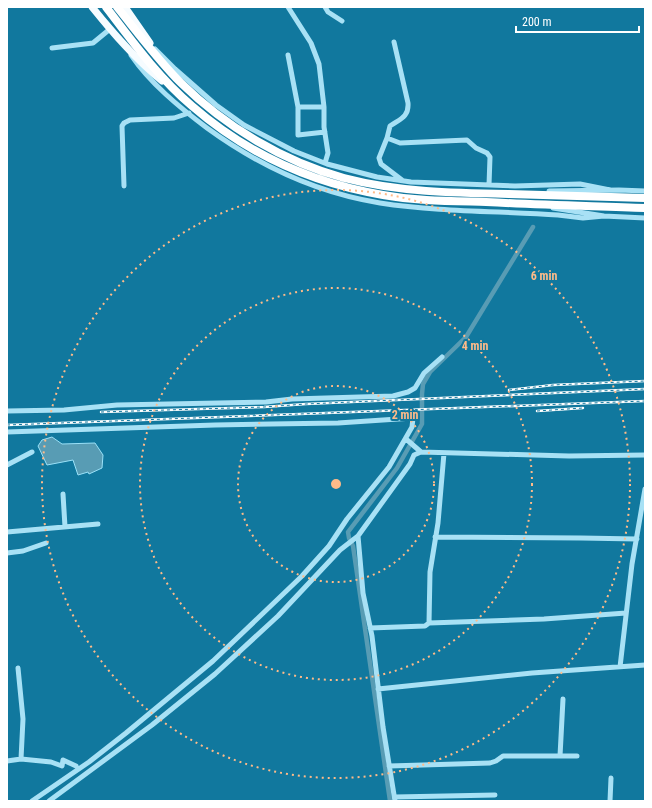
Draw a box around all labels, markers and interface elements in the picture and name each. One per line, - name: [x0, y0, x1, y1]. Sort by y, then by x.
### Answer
- scale bar: [516, 8, 639, 34]
- text: 200 m: [522, 15, 552, 29]
- text: 6 min: [531, 269, 557, 283]
- text: 4 min: [462, 339, 488, 353]
- text: 2 min: [392, 408, 418, 422]
- centre of rings: [329, 477, 343, 491]

